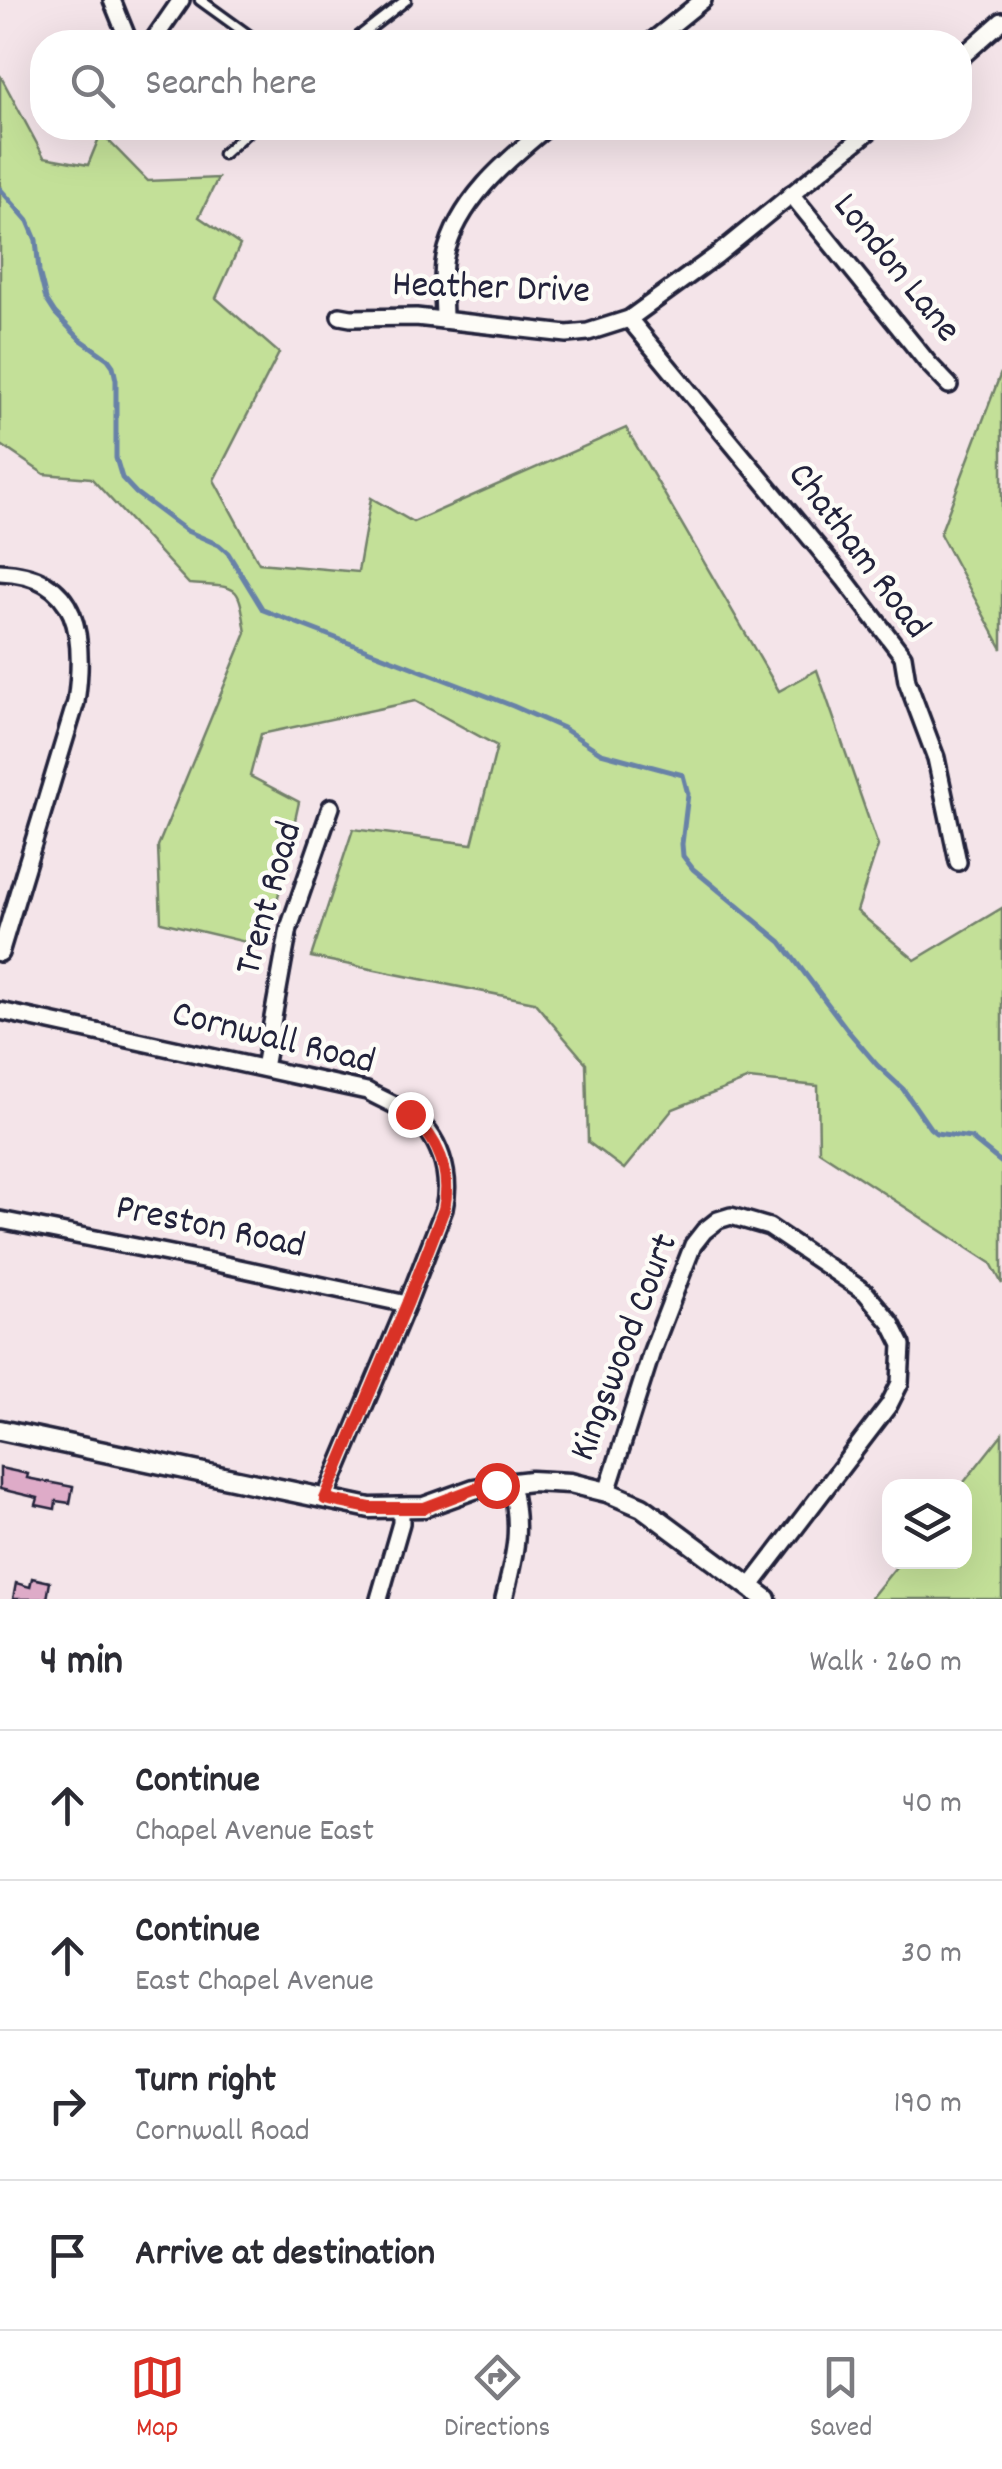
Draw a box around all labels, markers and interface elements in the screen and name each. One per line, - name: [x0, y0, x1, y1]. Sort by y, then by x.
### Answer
- search box: [30, 30, 972, 140]
- icon: search: [65, 58, 120, 113]
- text: Search here: [145, 58, 317, 113]
- street label: London Lane: [817, 182, 973, 356]
- street label: Heather Drive: [391, 259, 591, 321]
- street label: Chatham Road: [772, 452, 942, 652]
- street label: Trent Road: [223, 816, 319, 982]
- street label: Cornwall Road: [166, 988, 380, 1092]
- route end: [388, 1092, 434, 1138]
- street label: Preston Road: [110, 1182, 310, 1276]
- street label: Kingswood Court: [557, 1226, 695, 1470]
- route start: [474, 1463, 520, 1509]
- map controls: [882, 1479, 972, 1569]
- button: layers: [882, 1479, 972, 1569]
- text: 4 min: [40, 1634, 123, 1694]
- text: Walk · 260 m: [809, 1641, 962, 1687]
- text: Continue: [135, 1755, 260, 1810]
- icon: ahead: [40, 1778, 95, 1833]
- text: 40 m: [902, 1782, 962, 1828]
- text: Chapel Avenue East: [135, 1810, 374, 1856]
- text: Continue: [135, 1905, 260, 1960]
- icon: ahead: [40, 1928, 95, 1983]
- text: 30 m: [901, 1932, 962, 1978]
- text: East Chapel Avenue: [135, 1960, 374, 2006]
- text: Turn right: [135, 2055, 276, 2110]
- icon: right: [40, 2078, 95, 2133]
- text: 190 m: [894, 2082, 962, 2128]
- text: Cornwall Road: [135, 2110, 310, 2156]
- icon: arrive: [40, 2228, 95, 2283]
- text: Arrive at destination: [135, 2228, 435, 2283]
- tab: Map: [130, 2350, 185, 2450]
- tab: Directions: [444, 2350, 550, 2450]
- tab: Saved: [810, 2350, 872, 2450]

